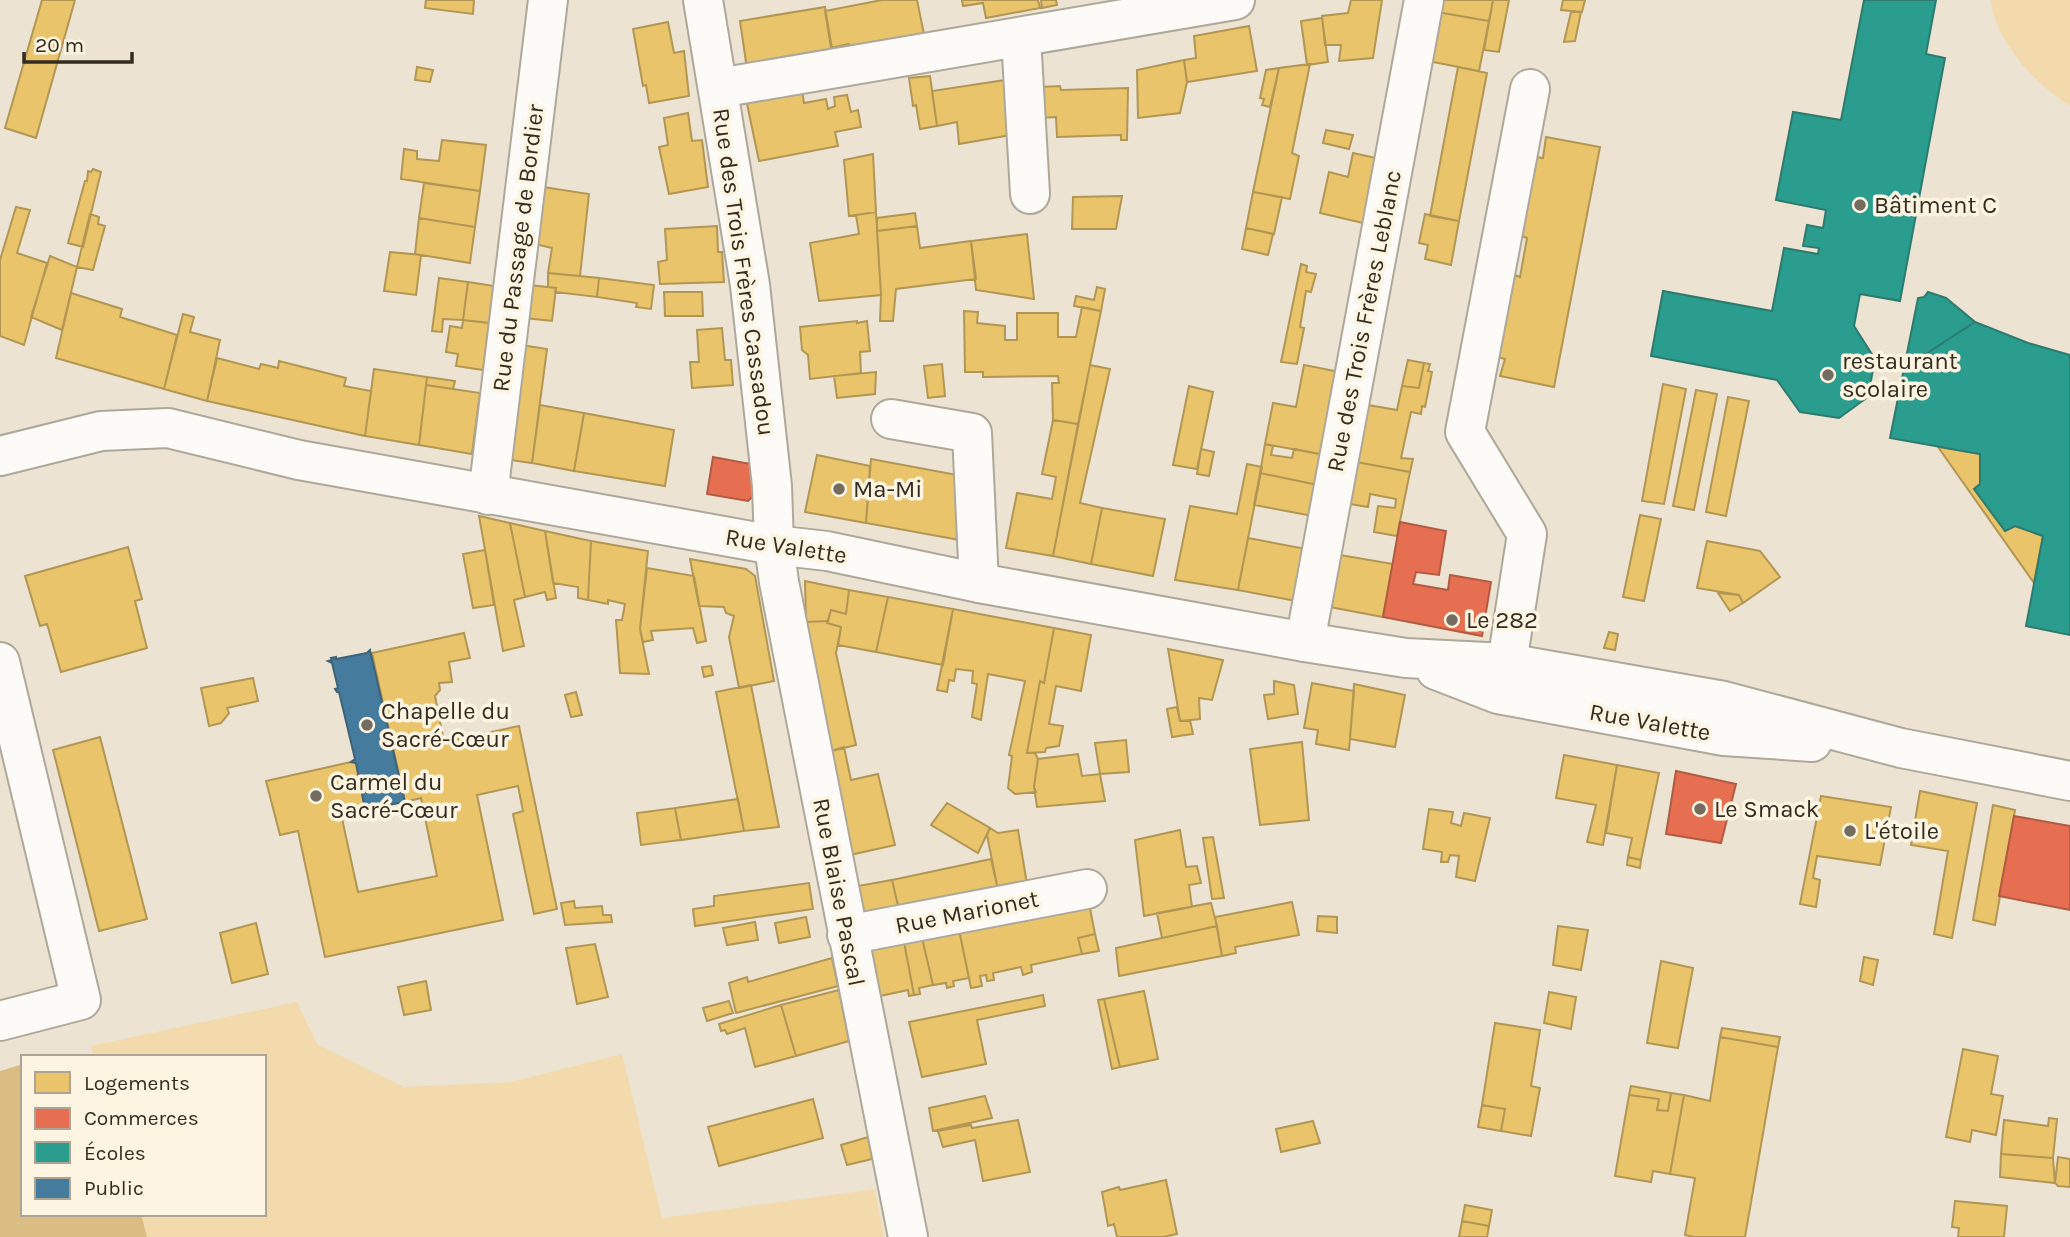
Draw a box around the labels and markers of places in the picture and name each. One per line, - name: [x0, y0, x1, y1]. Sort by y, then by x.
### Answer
- place label: Bâtiment C: [1874, 191, 1997, 219]
- marker: Bâtiment C: [1852, 197, 1868, 213]
- place label: restaurant scolaire: [1842, 347, 1958, 403]
- marker: restaurant scolaire: [1820, 367, 1836, 383]
- place label: Ma-Mi: [853, 475, 922, 503]
- marker: Ma-Mi: [831, 481, 847, 497]
- place label: Le 282: [1466, 606, 1538, 634]
- marker: Le 282: [1444, 612, 1460, 628]
- place label: Chapelle du Sacré-Cœur: [381, 697, 510, 753]
- marker: Chapelle du Sacré-Cœur: [359, 717, 375, 733]
- place label: Carmel du Sacré-Cœur: [330, 768, 458, 824]
- marker: Carmel du Sacré-Cœur: [308, 788, 324, 804]
- place label: Le Smack: [1714, 795, 1819, 823]
- marker: Le Smack: [1692, 801, 1708, 817]
- place label: L'étoile: [1864, 817, 1939, 845]
- marker: L'étoile: [1842, 823, 1858, 839]

